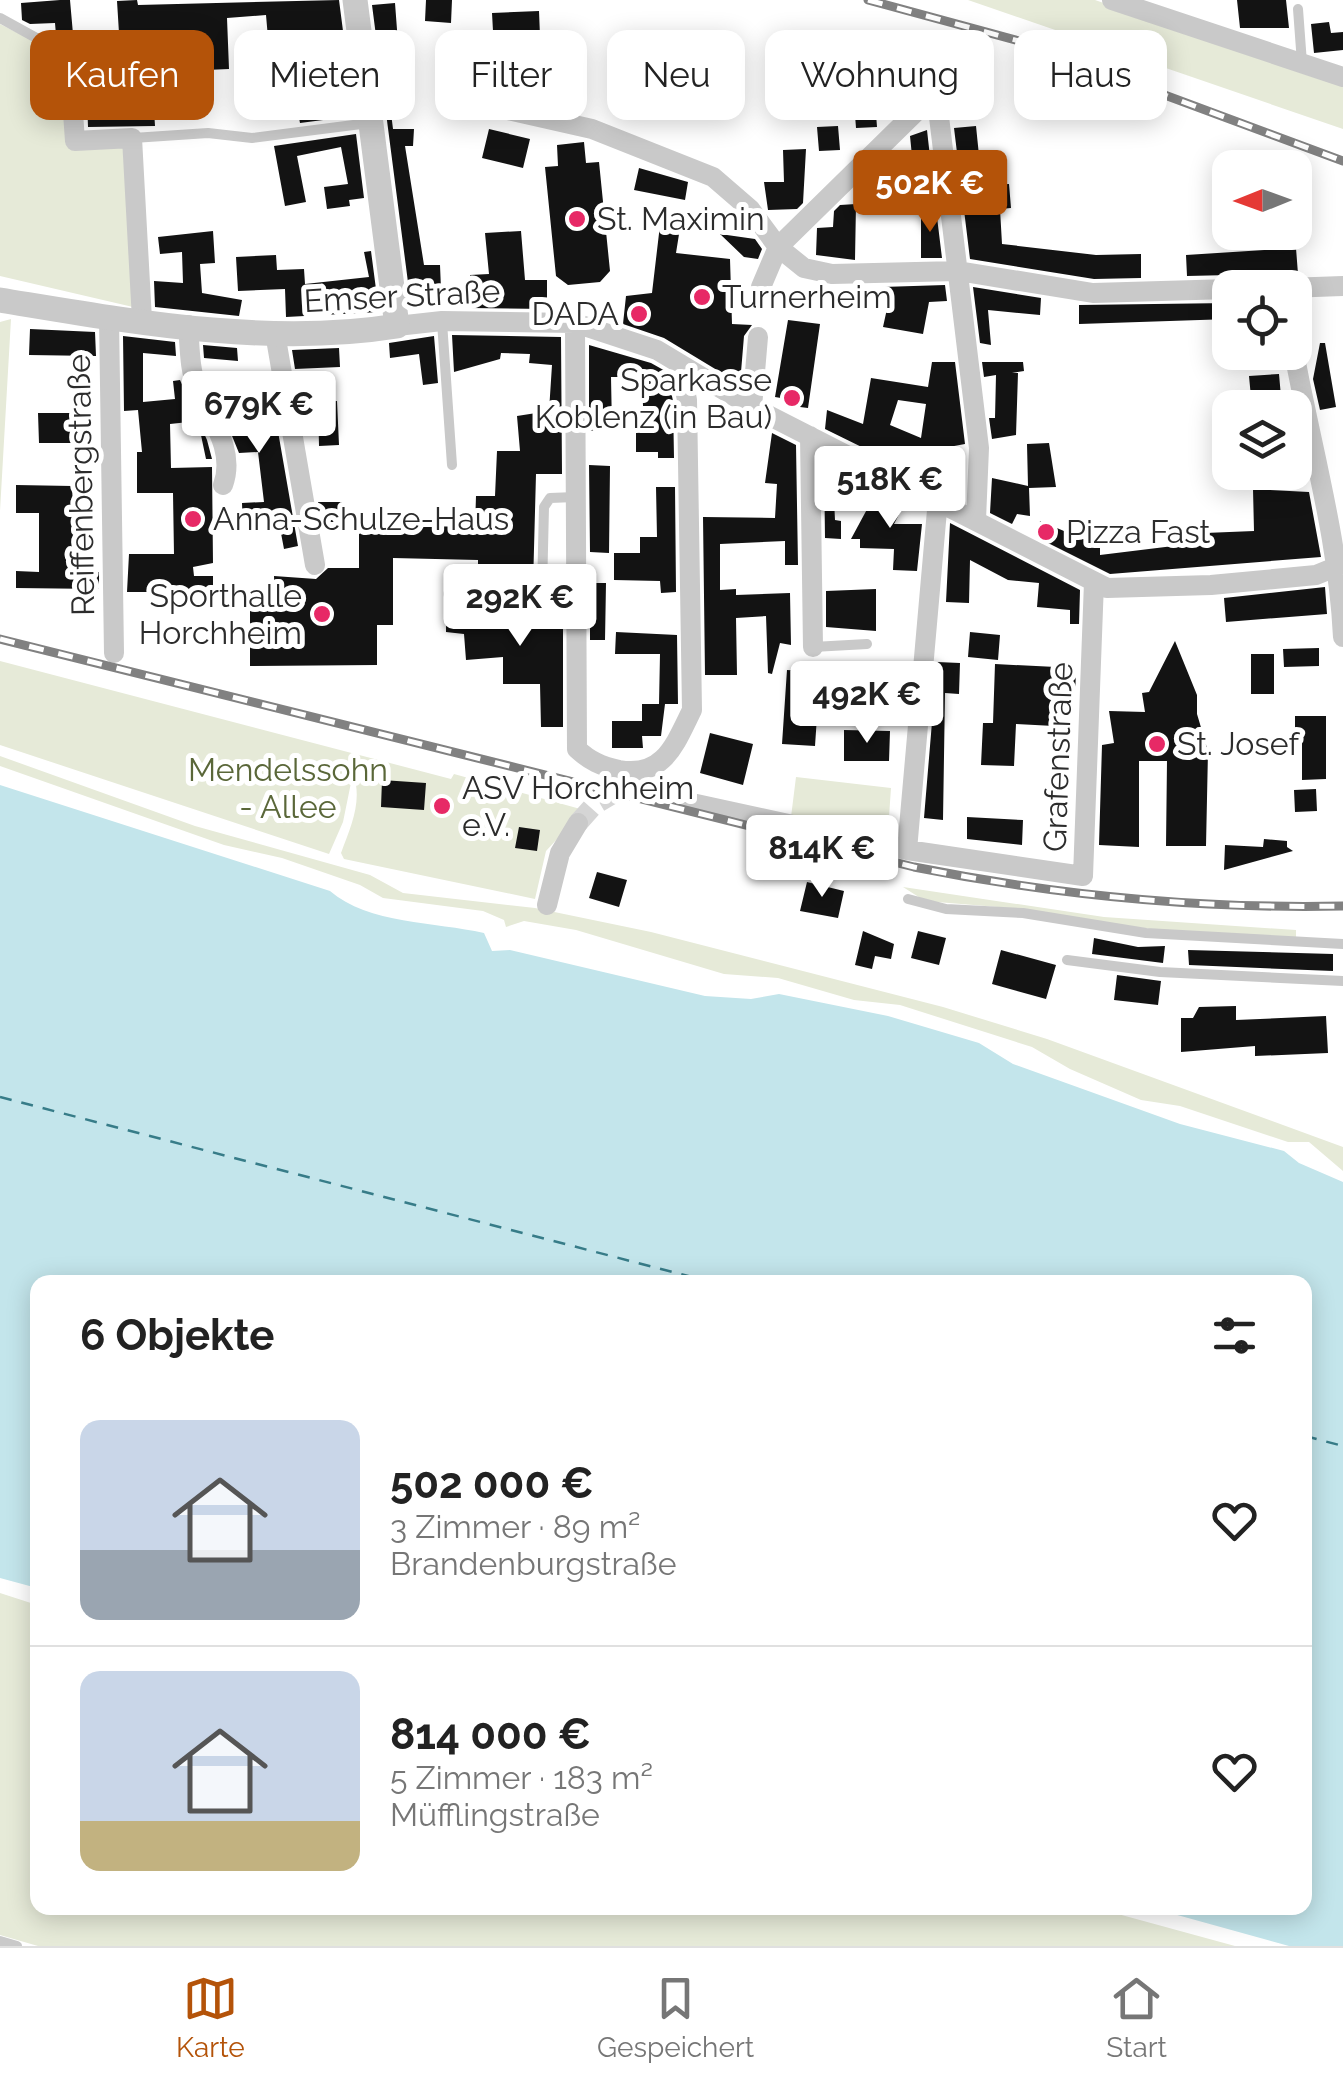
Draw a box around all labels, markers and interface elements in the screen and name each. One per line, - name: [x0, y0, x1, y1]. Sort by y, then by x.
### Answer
- chip: Kaufen: [30, 30, 214, 120]
- chip: Mieten: [234, 30, 415, 120]
- chip: Filter: [435, 30, 587, 120]
- chip: Neu: [607, 30, 745, 120]
- chip: Wohnung: [765, 30, 994, 120]
- chip: Haus: [1014, 30, 1167, 120]
- pin: 502K €: [849, 150, 1011, 235]
- north arrow: [1212, 150, 1312, 250]
- map controls: [1212, 150, 1312, 490]
- text: 502K €: [875, 164, 985, 201]
- place label: St. Maximin: [597, 200, 765, 237]
- marker: St. Maximin: [566, 208, 588, 230]
- button: locate: [1212, 270, 1312, 370]
- street label: Emser Straße: [303, 272, 501, 319]
- place label: Turnerheim: [722, 278, 892, 315]
- marker: Turnerheim: [691, 286, 713, 308]
- place label: DADA: [532, 295, 619, 332]
- marker: DADA: [628, 303, 650, 325]
- street label: Reiffenbergstraße: [60, 354, 101, 616]
- place label: Sparkasse Koblenz (in Bau): [535, 361, 772, 435]
- pin: 679K €: [178, 371, 340, 456]
- text: 679K €: [204, 385, 314, 422]
- marker: Sparkasse Koblenz (in Bau): [781, 387, 803, 409]
- button: layers: [1212, 390, 1312, 490]
- pin: 518K €: [809, 446, 971, 531]
- text: 518K €: [836, 460, 944, 497]
- place label: Anna-Schulze-Haus: [213, 500, 509, 537]
- marker: Anna-Schulze-Haus: [182, 508, 204, 530]
- place label: Pizza Fast: [1066, 513, 1211, 550]
- marker: Pizza Fast: [1035, 521, 1057, 543]
- pin: 292K €: [439, 564, 601, 649]
- place label: Sporthalle Horchheim: [139, 577, 302, 651]
- text: 292K €: [465, 578, 575, 615]
- marker: Sporthalle Horchheim: [311, 603, 333, 625]
- pin: 492K €: [786, 661, 948, 746]
- street label: Grafenstraße: [1036, 661, 1079, 853]
- text: 492K €: [812, 675, 922, 712]
- place label: St. Josef: [1177, 725, 1300, 762]
- marker: St. Josef: [1146, 733, 1168, 755]
- park label: Mendelssohn - Allee: [188, 751, 388, 825]
- place label: ASV Horchheim e.V.: [462, 769, 694, 843]
- marker: ASV Horchheim e.V.: [431, 795, 453, 817]
- pin: 814K €: [741, 815, 903, 900]
- text: 814K €: [768, 829, 876, 866]
- icon: filters: [1207, 1308, 1262, 1363]
- text: 6 Objekte: [80, 1311, 275, 1360]
- text: 502 000 €: [390, 1459, 594, 1508]
- icon: home: [160, 1460, 280, 1580]
- icon: heart: [1207, 1493, 1262, 1548]
- text: 3 Zimmer · 89 m²: [390, 1508, 641, 1545]
- text: Brandenburgstraße: [390, 1545, 676, 1582]
- text: 814 000 €: [390, 1710, 591, 1759]
- icon: home: [160, 1711, 280, 1831]
- icon: heart: [1207, 1744, 1262, 1799]
- text: 5 Zimmer · 183 m²: [390, 1759, 653, 1796]
- text: Müfflingstraße: [390, 1796, 600, 1833]
- tab: Karte: [176, 1971, 245, 2064]
- tab: Gespeichert: [597, 1971, 754, 2064]
- tab: Start: [1106, 1971, 1167, 2064]

